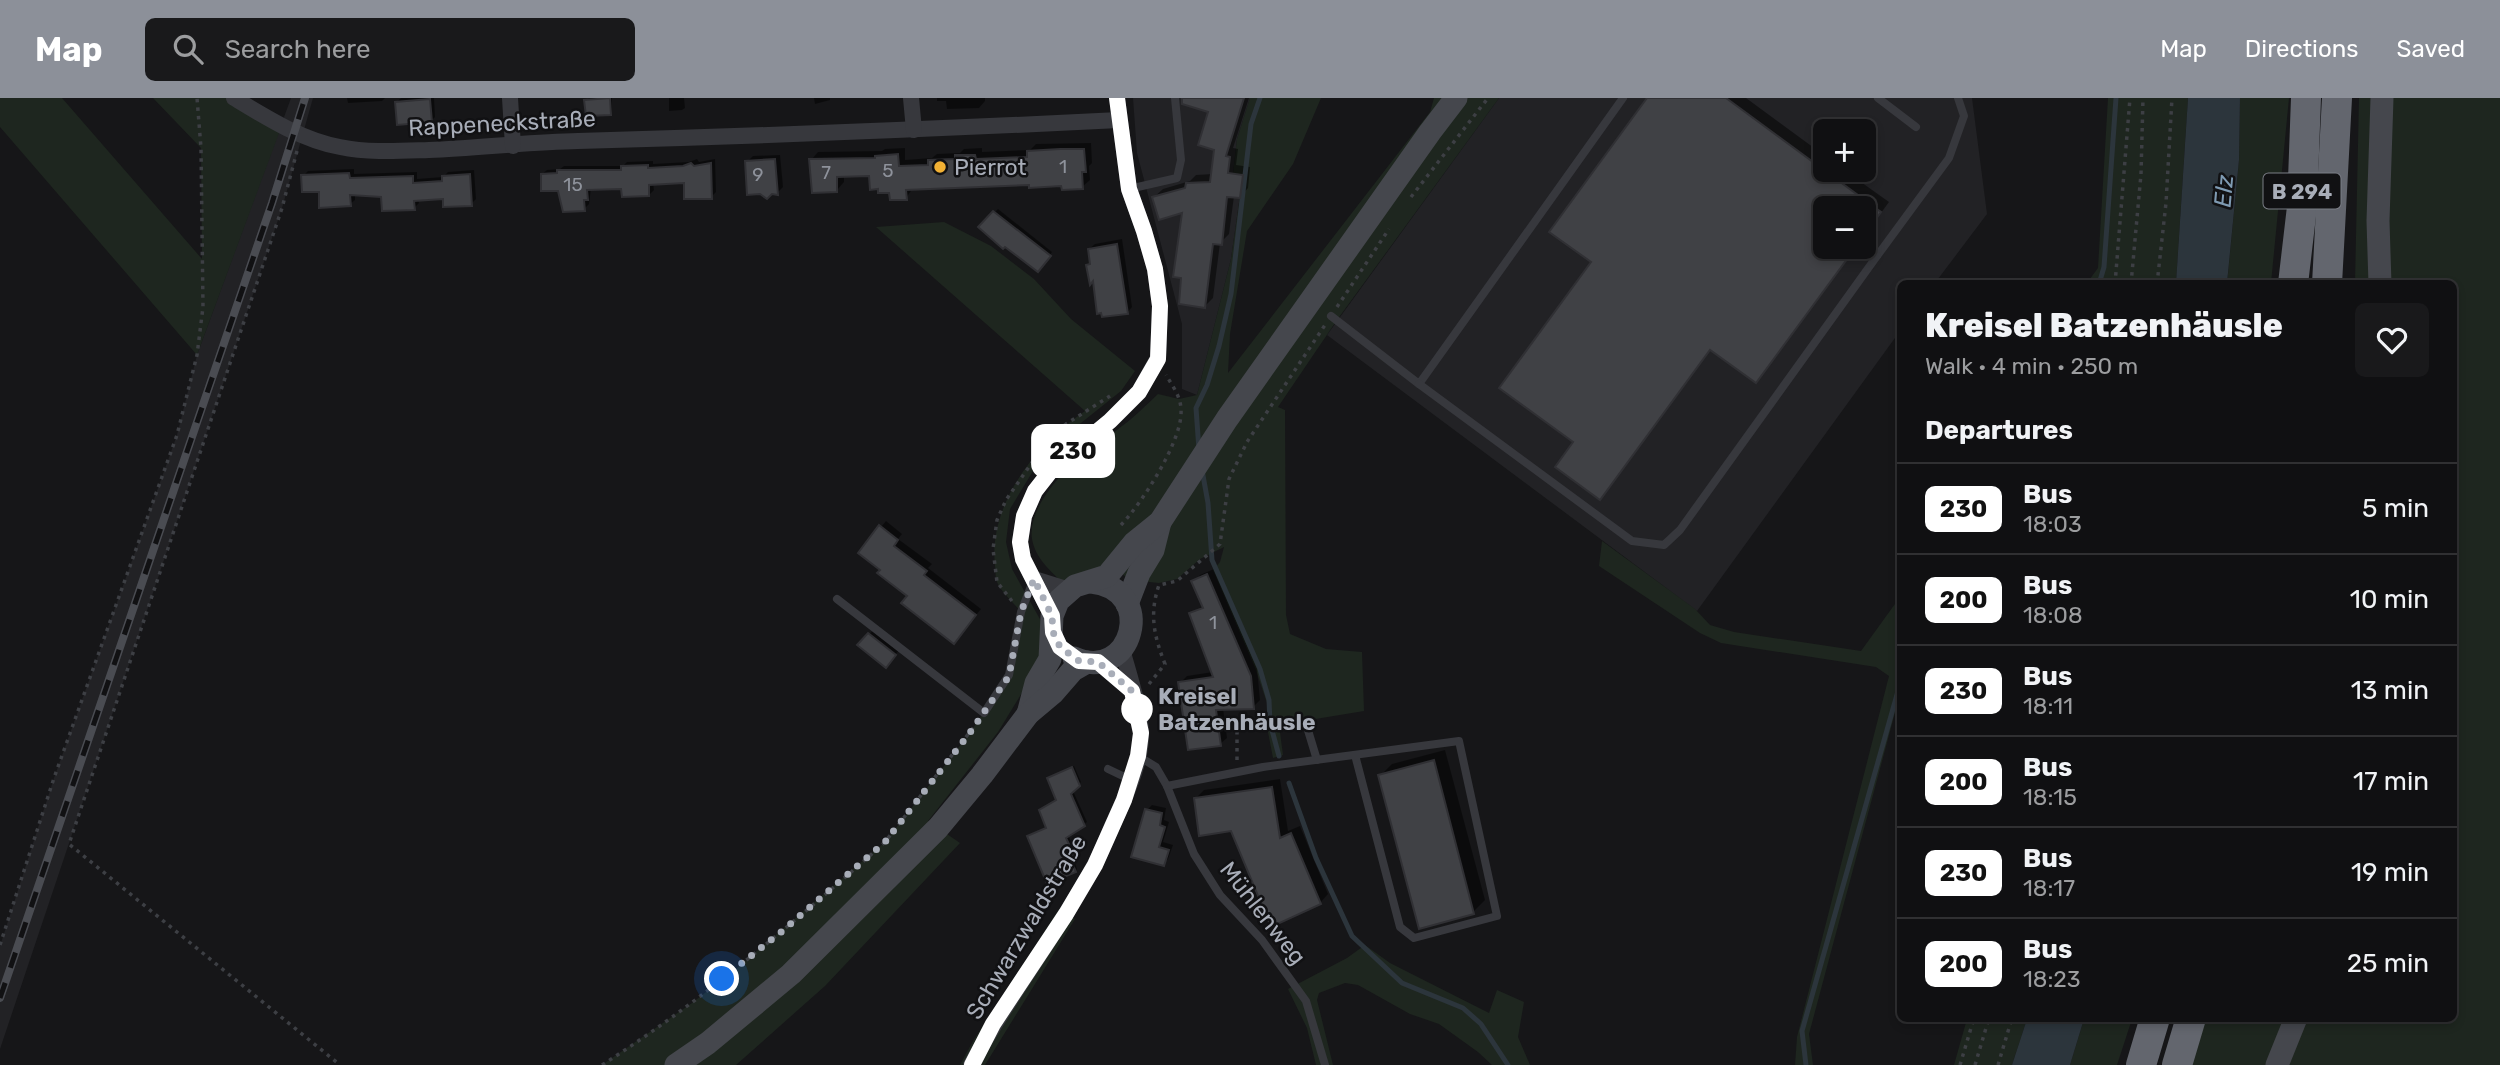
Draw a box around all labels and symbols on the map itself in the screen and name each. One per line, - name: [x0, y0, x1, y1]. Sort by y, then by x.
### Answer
- street label: Rappeneckstraße: [408, 104, 596, 142]
- place label: Pierrot: [954, 153, 1027, 181]
- house number: 1: [1059, 155, 1067, 178]
- house number: 5: [882, 159, 894, 182]
- marker: Pierrot: [932, 159, 948, 175]
- house number: 7: [821, 161, 831, 184]
- house number: 9: [752, 163, 764, 186]
- house number: 15: [563, 173, 583, 196]
- water label: Elz: [2209, 174, 2239, 208]
- road number: B 294: [2264, 174, 2340, 208]
- line badge: 230: [1033, 428, 1113, 474]
- house number: 1: [1209, 611, 1217, 634]
- place label: Kreisel Batzenhäusle: [1158, 682, 1316, 736]
- marker: Kreisel Batzenhäusle: [1122, 694, 1152, 724]
- street label: Schwarzwaldstraße: [960, 830, 1092, 1024]
- street label: Mühlenweg: [1214, 856, 1312, 970]
- your location: [704, 961, 739, 996]

